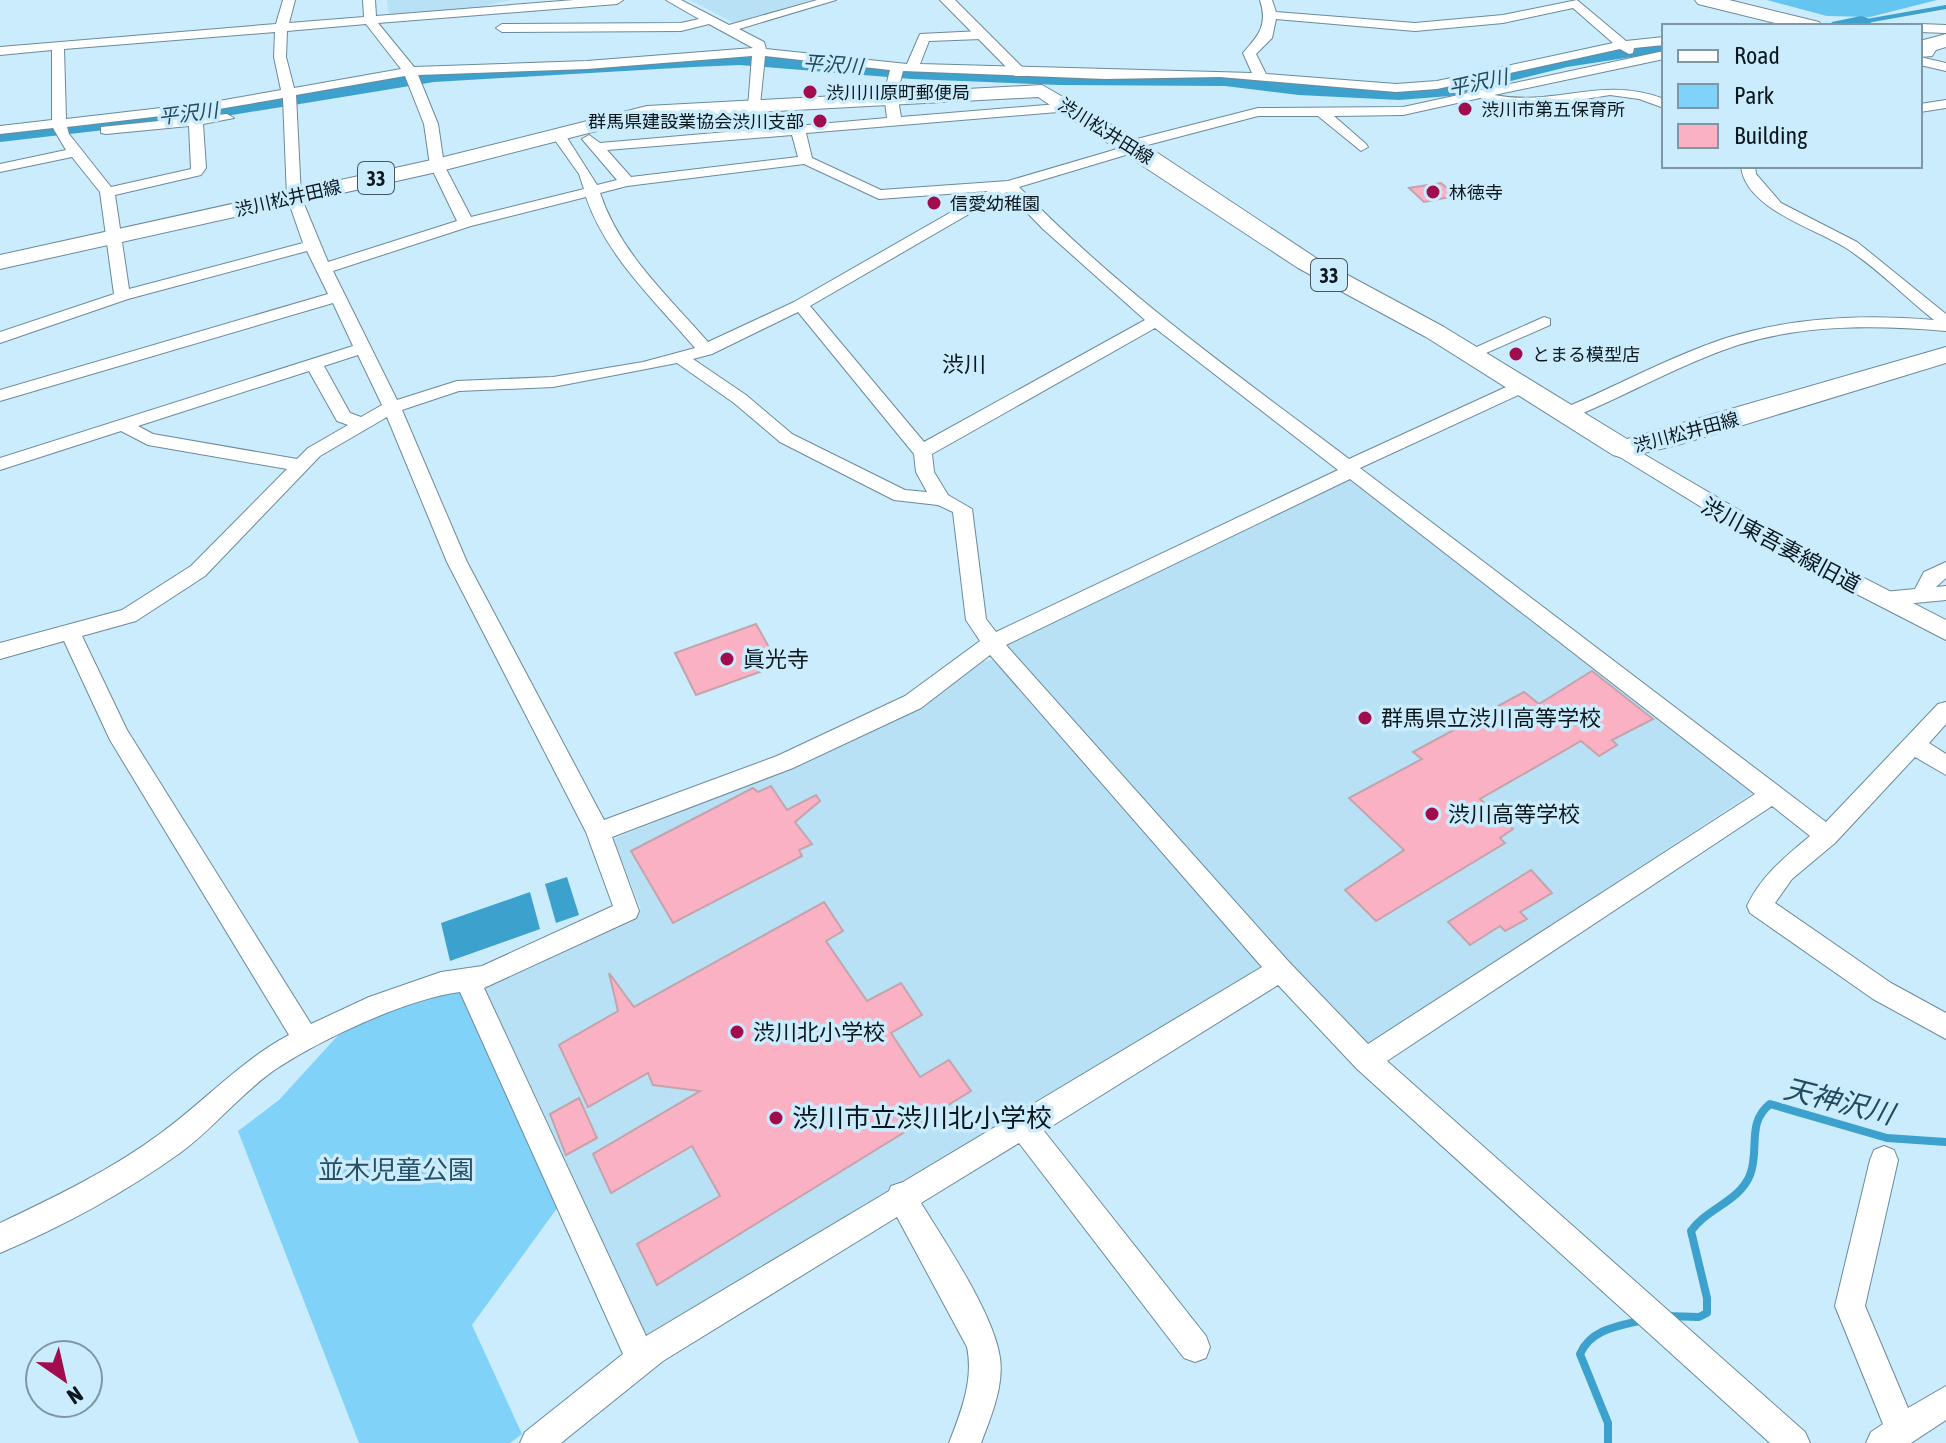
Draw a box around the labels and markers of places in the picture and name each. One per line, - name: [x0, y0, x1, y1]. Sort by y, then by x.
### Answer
- place label: 渋川川原町郵便局: [826, 82, 970, 103]
- marker: 渋川川原町郵便局: [801, 83, 819, 101]
- place label: 渋川市第五保育所: [1481, 99, 1625, 120]
- marker: 渋川市第五保育所: [1456, 100, 1474, 118]
- place label: 群馬県建設業協会渋川支部: [588, 111, 804, 132]
- marker: 群馬県建設業協会渋川支部: [811, 112, 829, 130]
- place label: 林徳寺: [1449, 182, 1503, 203]
- marker: 林徳寺: [1424, 183, 1442, 201]
- place label: 信愛幼稚園: [950, 193, 1040, 214]
- marker: 信愛幼稚園: [925, 194, 943, 212]
- place label: とまる模型店: [1532, 344, 1640, 365]
- marker: とまる模型店: [1507, 345, 1525, 363]
- place label: 眞光寺: [743, 646, 809, 672]
- marker: 眞光寺: [718, 650, 736, 668]
- place label: 群馬県立渋川高等学校: [1381, 705, 1601, 731]
- marker: 群馬県立渋川高等学校: [1356, 709, 1374, 727]
- place label: 渋川高等学校: [1448, 801, 1580, 827]
- marker: 渋川高等学校: [1423, 805, 1441, 823]
- place label: 渋川北小学校: [753, 1019, 885, 1045]
- marker: 渋川北小学校: [728, 1023, 746, 1041]
- place label: 渋川市立渋川北小学校: [792, 1103, 1052, 1133]
- marker: 渋川市立渋川北小学校: [767, 1109, 785, 1127]

